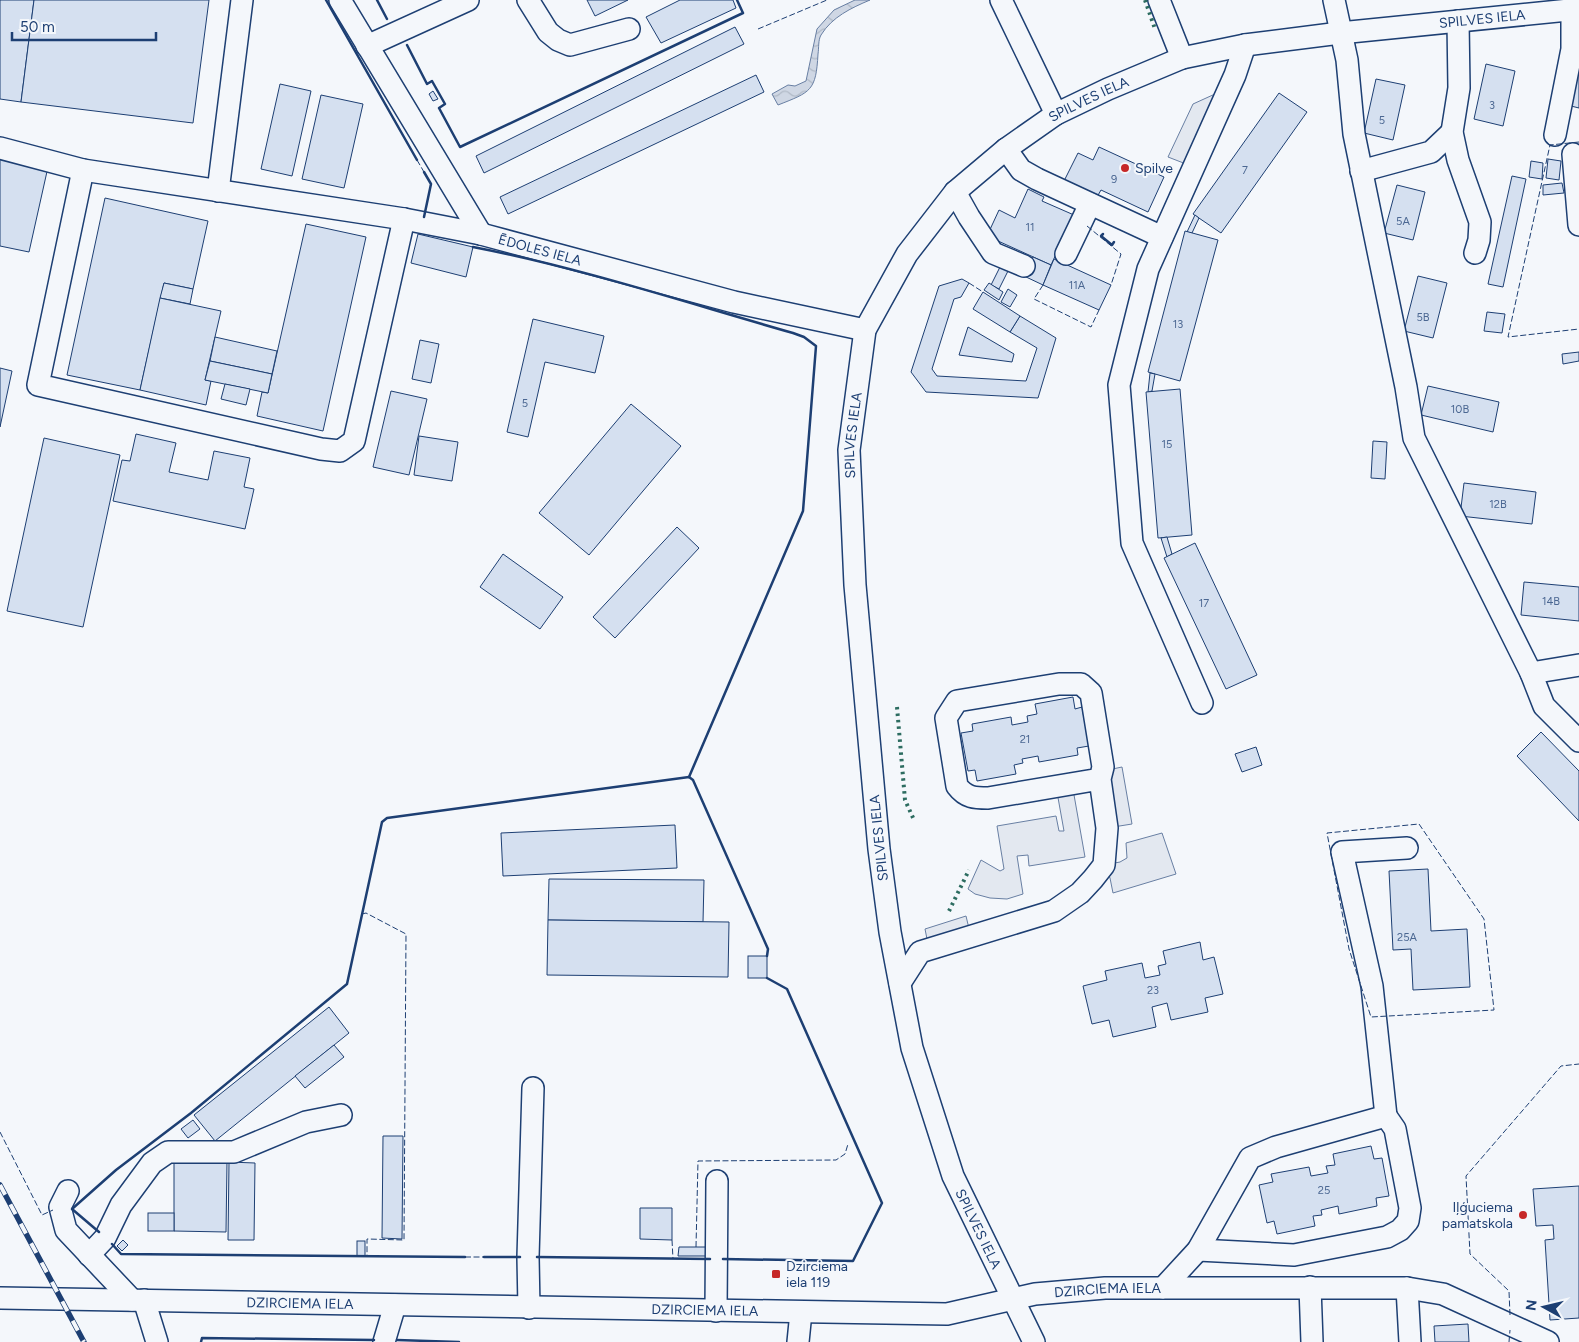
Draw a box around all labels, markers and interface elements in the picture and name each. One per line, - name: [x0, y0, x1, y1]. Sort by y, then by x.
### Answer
- street label: SPILVES IELA: [1438, 6, 1527, 32]
- scale bar: [12, 10, 156, 42]
- text: 50 m: [20, 18, 55, 36]
- street label: SPILVES IELA: [1045, 73, 1132, 125]
- house number: 3: [1489, 99, 1495, 112]
- house number: 5: [1379, 114, 1385, 127]
- place label: Spilve: [1135, 160, 1173, 177]
- marker: Spilve: [1119, 162, 1131, 174]
- house number: 7: [1242, 164, 1248, 177]
- house number: 9: [1111, 173, 1117, 186]
- house number: 5A: [1396, 215, 1410, 228]
- house number: 11: [1025, 221, 1035, 234]
- street label: ĒDOLES IELA: [496, 231, 584, 269]
- house number: 11A: [1069, 279, 1086, 292]
- house number: 5B: [1416, 311, 1430, 324]
- house number: 13: [1173, 318, 1183, 331]
- street label: SPILVES IELA: [840, 391, 865, 479]
- house number: 5: [522, 397, 528, 410]
- house number: 10B: [1451, 403, 1469, 416]
- house number: 15: [1162, 438, 1172, 451]
- house number: 12B: [1489, 498, 1507, 511]
- house number: 14B: [1542, 595, 1560, 608]
- house number: 17: [1199, 597, 1209, 610]
- house number: 21: [1020, 733, 1030, 746]
- street label: SPILVES IELA: [866, 794, 892, 882]
- house number: 25A: [1397, 931, 1418, 944]
- house number: 23: [1147, 984, 1159, 997]
- house number: 25: [1318, 1184, 1330, 1197]
- street label: SPILVES IELA: [951, 1186, 1005, 1272]
- place label: Iļģuciema pamatskola: [1442, 1199, 1513, 1232]
- marker: Iļģuciema pamatskola: [1517, 1209, 1529, 1221]
- place label: Dzirciema iela 119: [786, 1258, 848, 1291]
- marker: Dzirciema iela 119: [770, 1268, 782, 1280]
- street label: DZIRCIEMA IELA: [1053, 1279, 1161, 1301]
- north arrow: [1519, 1282, 1569, 1332]
- street label: DZIRCIEMA IELA: [246, 1294, 354, 1312]
- text: N: [1522, 1299, 1541, 1312]
- street label: DZIRCIEMA IELA: [651, 1301, 759, 1319]

